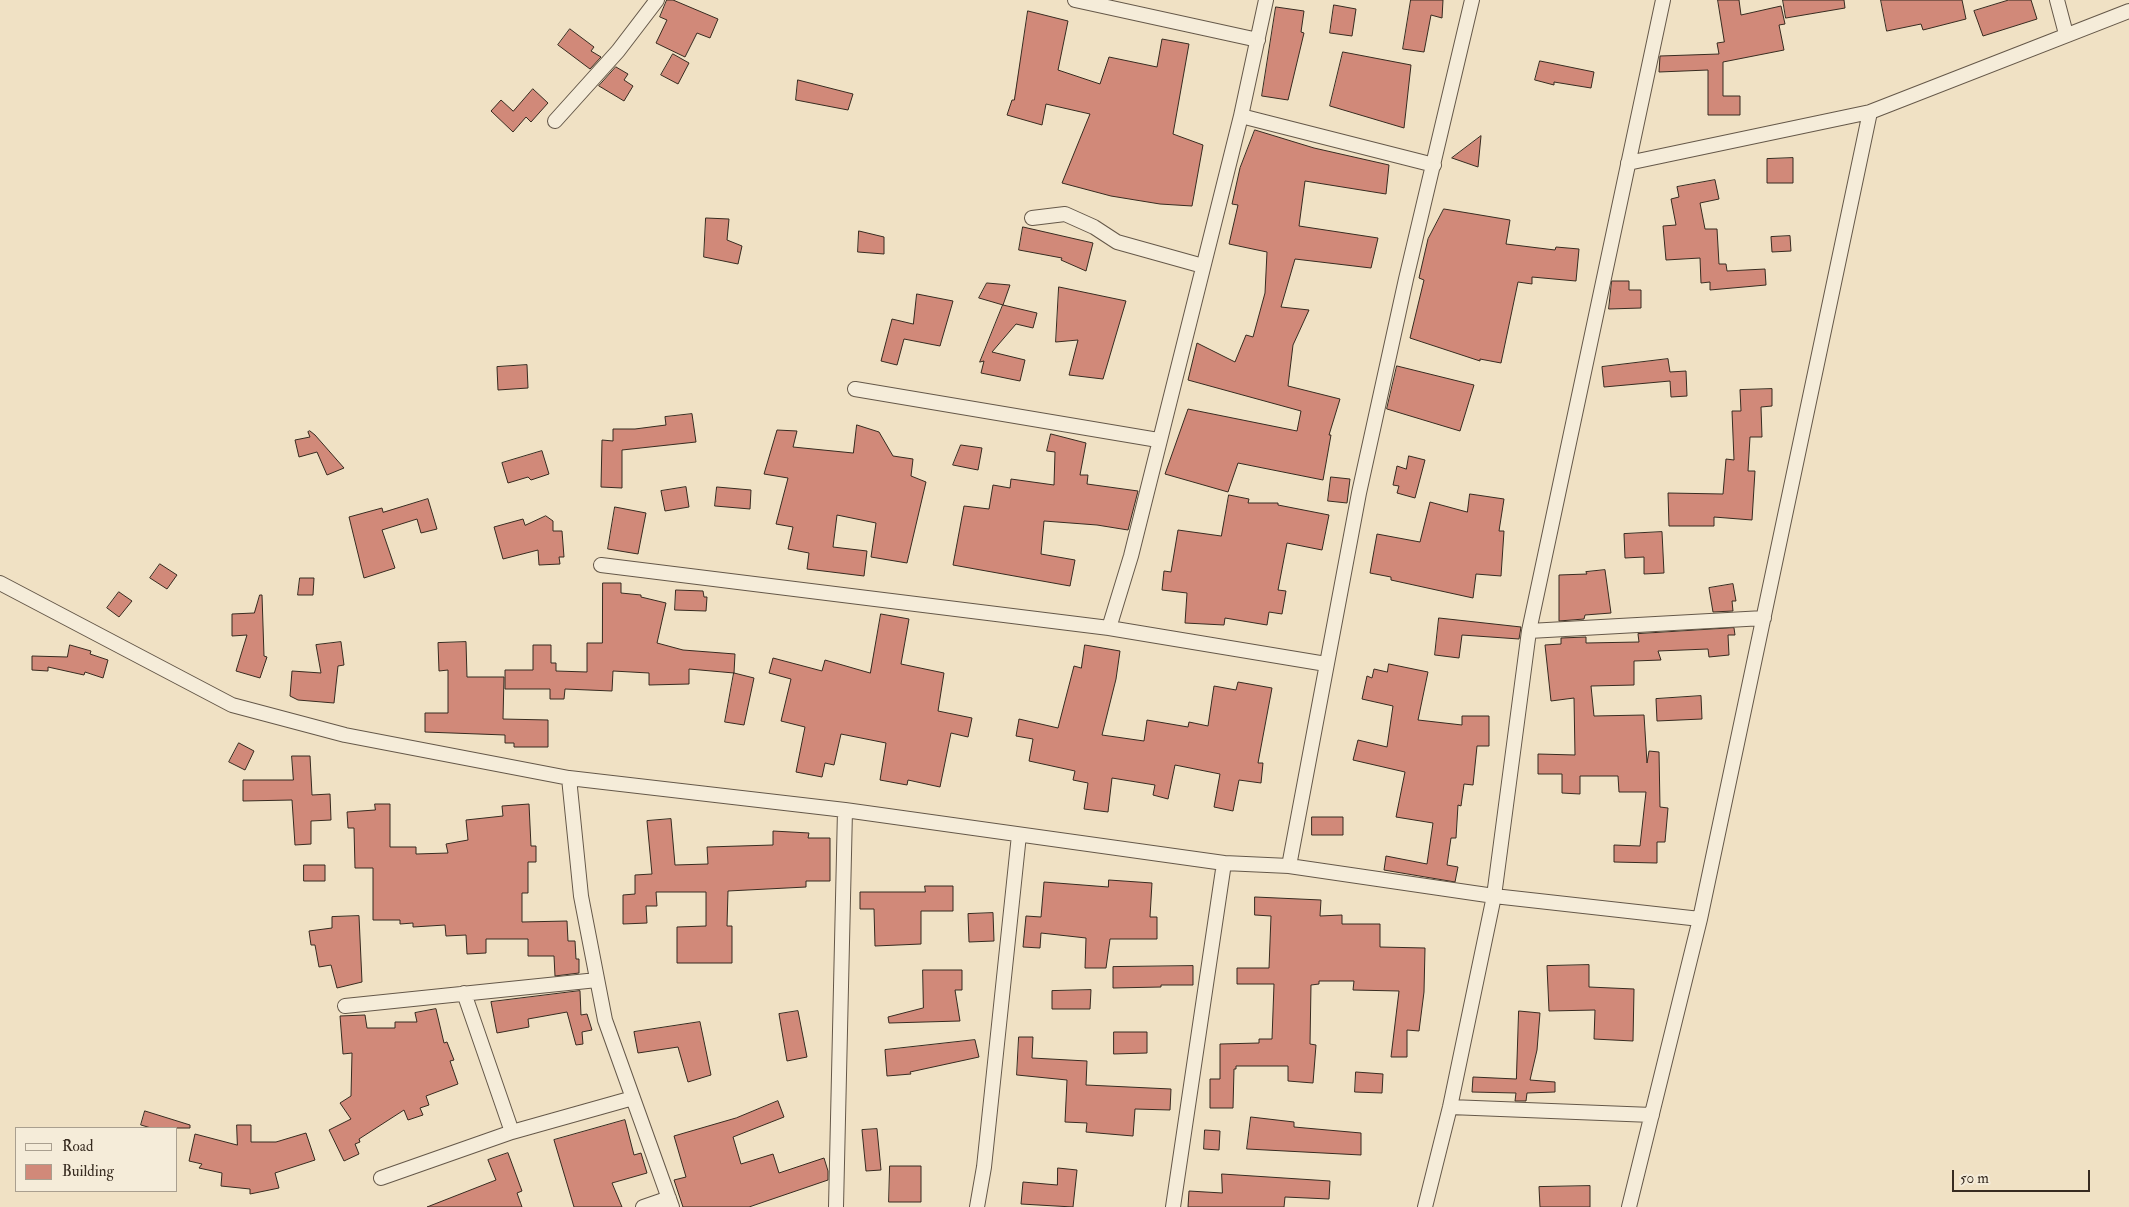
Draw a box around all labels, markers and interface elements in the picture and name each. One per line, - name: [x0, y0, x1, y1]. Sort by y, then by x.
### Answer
- legend: [15, 1127, 178, 1192]
- text: Road: [62, 1137, 93, 1156]
- scale bar: [1954, 1160, 2092, 1192]
- text: Building: [62, 1162, 114, 1181]
- text: 50 m: [1960, 1169, 1989, 1188]

